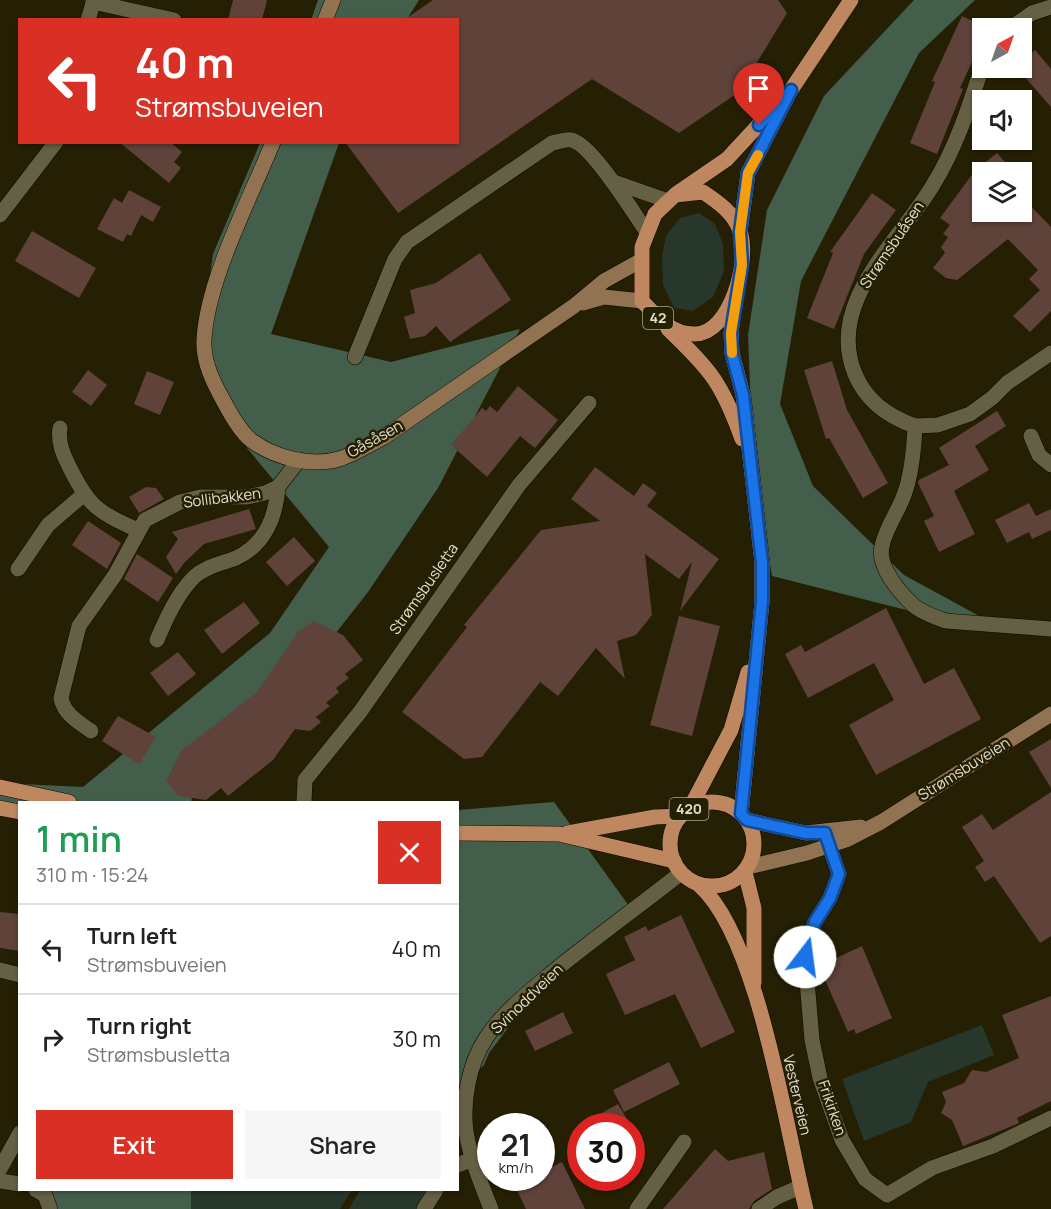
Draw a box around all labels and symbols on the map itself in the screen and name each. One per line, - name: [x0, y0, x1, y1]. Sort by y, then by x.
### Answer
- north arrow: [972, 18, 1032, 78]
- pin: [733, 63, 784, 125]
- street label: Strømsbuåsen: [855, 197, 929, 293]
- road number: 42: [643, 307, 673, 329]
- street label: Gåsåsen: [343, 415, 406, 462]
- street label: Sollibakken: [182, 482, 262, 513]
- street label: Strømsbusletta: [384, 539, 463, 639]
- street label: Strømsbuveien: [914, 732, 1014, 805]
- road number: 420: [670, 798, 708, 820]
- position arrow: [773, 925, 837, 989]
- street label: Svinoddveien: [486, 959, 567, 1038]
- street label: Vesterveien: [778, 1053, 817, 1137]
- street label: Frikirken: [813, 1077, 852, 1139]
- speed limit sign: 30: [567, 1113, 645, 1191]

